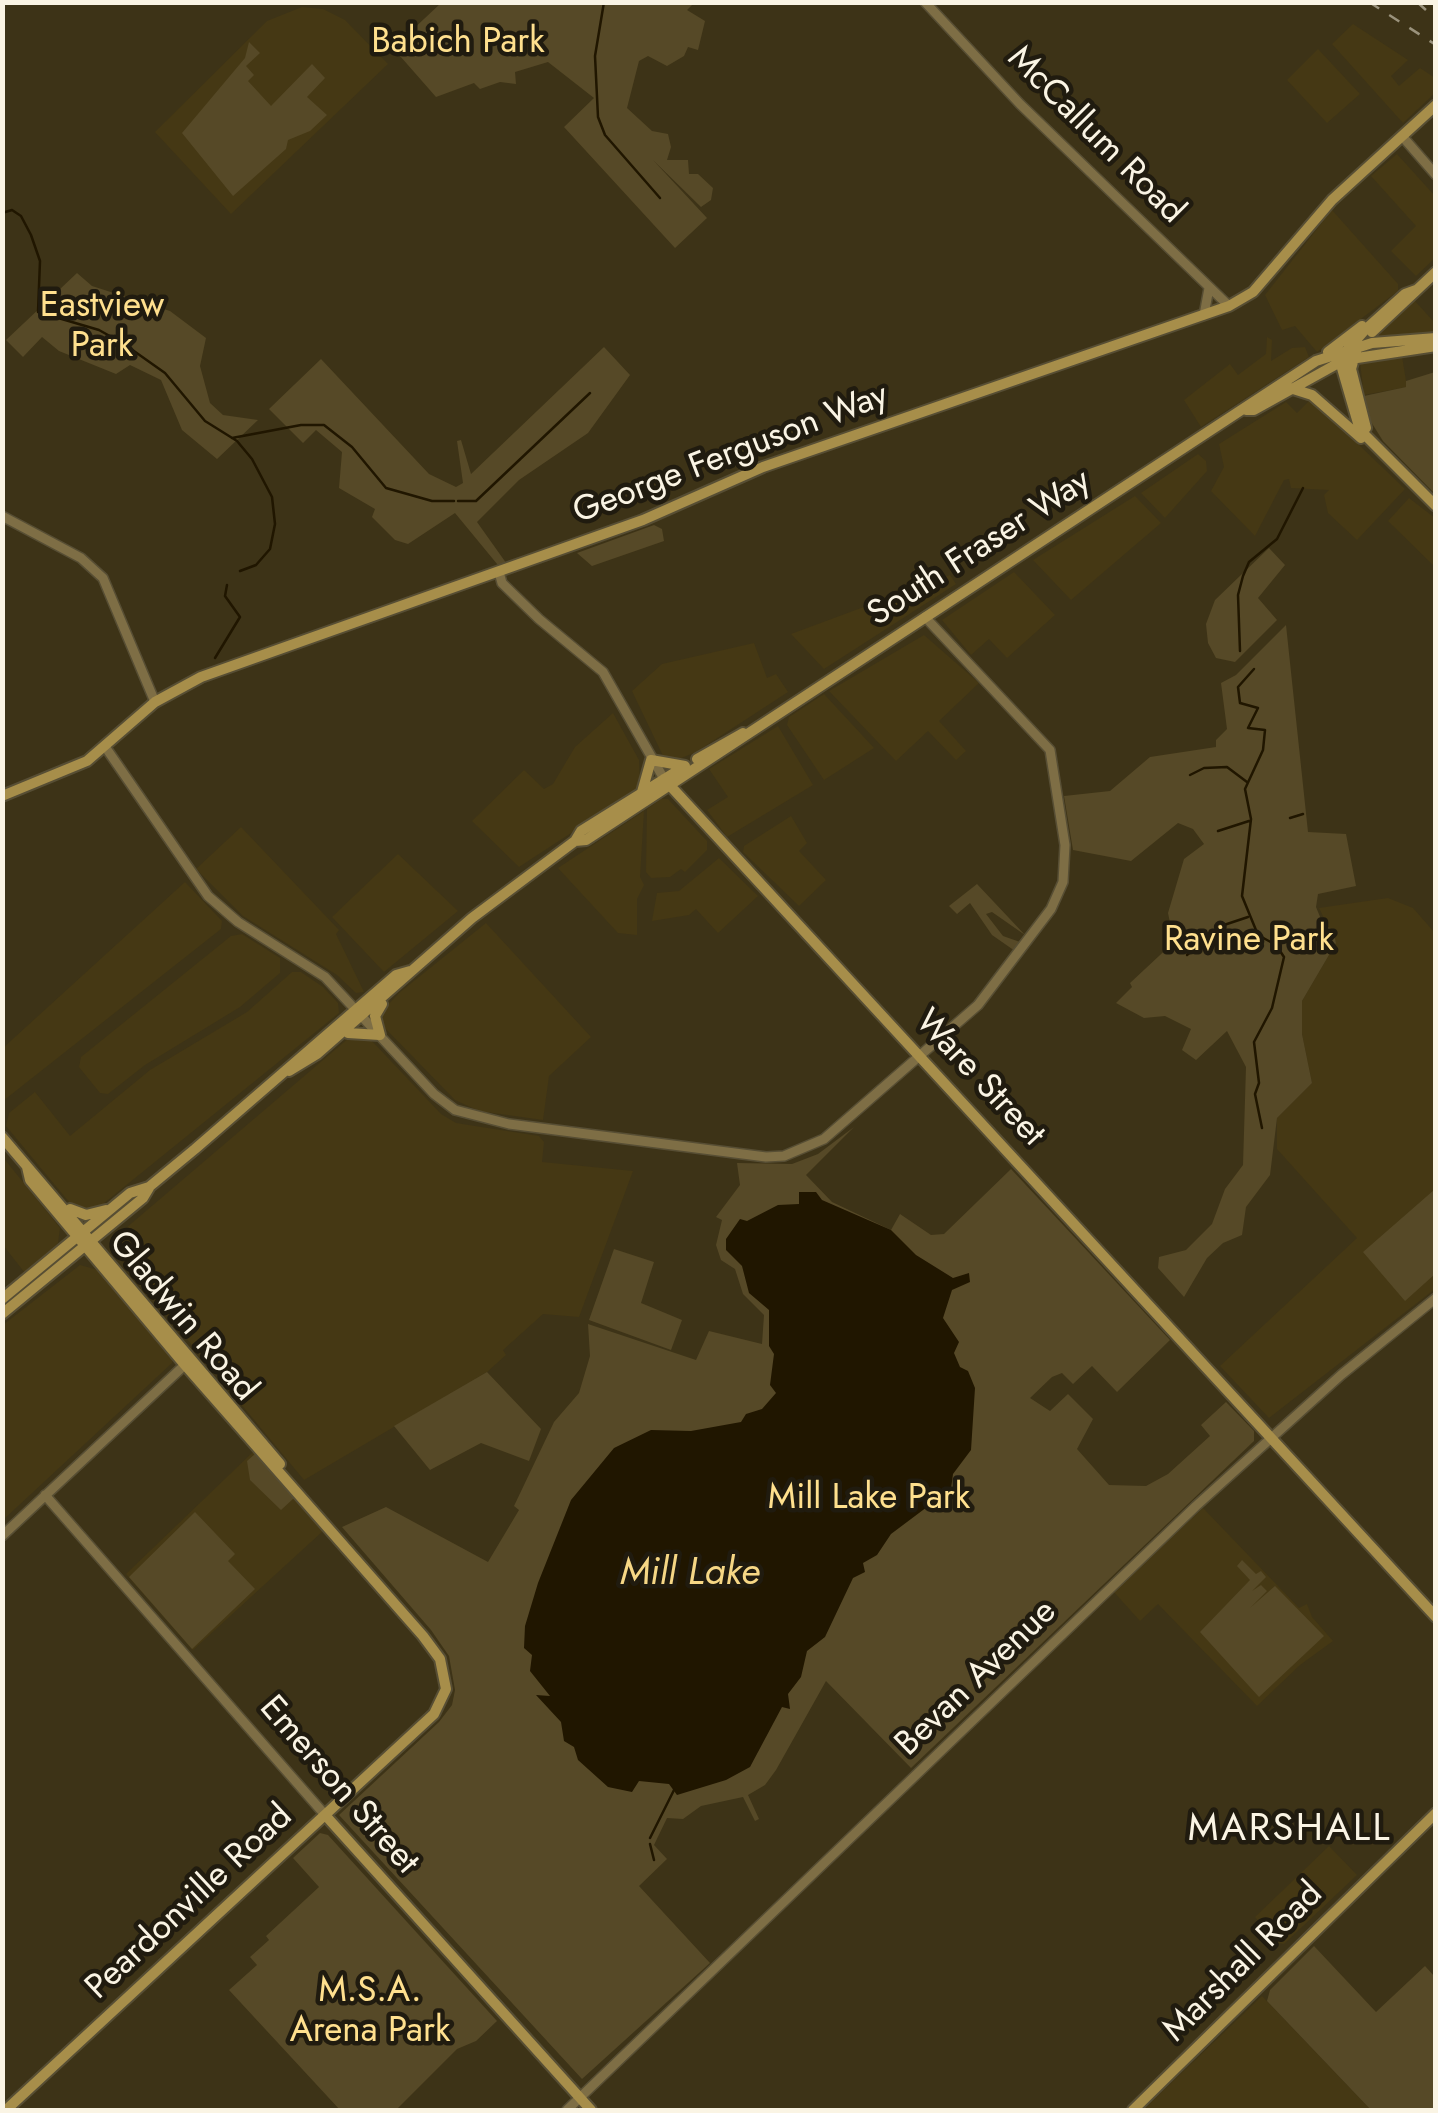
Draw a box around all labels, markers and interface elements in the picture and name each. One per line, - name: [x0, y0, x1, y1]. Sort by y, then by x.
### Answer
- park label: Babich Park: [371, 23, 545, 65]
- street label: McCallum Road: [998, 39, 1192, 233]
- park label: Eastview Park: [40, 287, 164, 369]
- street label: George Ferguson Way: [568, 376, 894, 534]
- street label: South Fraser Way: [861, 461, 1099, 637]
- park label: Ravine Park: [1164, 921, 1334, 963]
- street label: Ware Street: [905, 1002, 1053, 1156]
- street label: Gladwin Road: [99, 1223, 265, 1411]
- park label: Mill Lake Park: [768, 1479, 970, 1521]
- water label: Mill Lake: [620, 1552, 760, 1598]
- street label: Bevan Avenue: [888, 1592, 1066, 1766]
- street label: Emerson Street: [249, 1688, 427, 1884]
- street label: Peardonville Road: [78, 1797, 302, 2009]
- district label: MARSHALL: [1188, 1808, 1392, 1854]
- street label: Marshall Road: [1155, 1874, 1333, 2052]
- park label: M.S.A. Arena Park: [290, 1972, 450, 2054]

